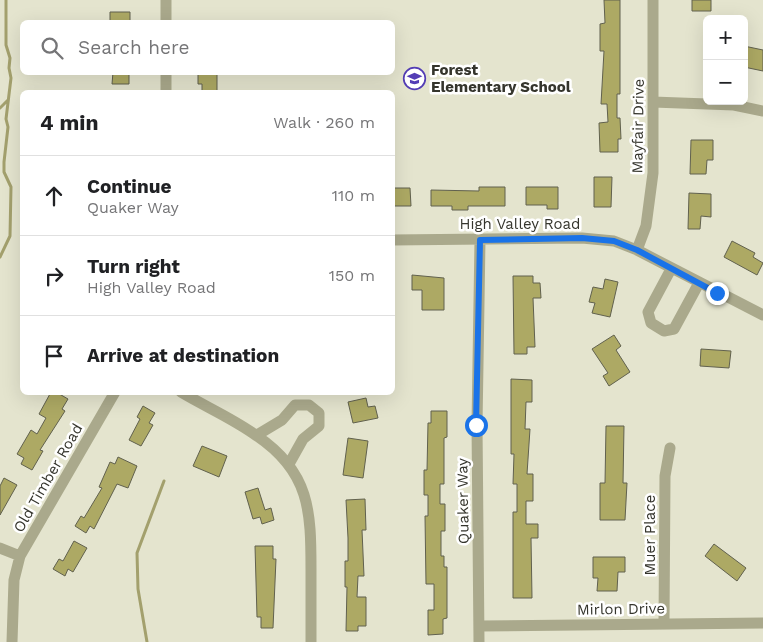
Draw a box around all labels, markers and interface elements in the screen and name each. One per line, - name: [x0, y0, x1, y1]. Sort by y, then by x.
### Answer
- map controls: [703, 15, 748, 105]
- button: +: [703, 15, 748, 60]
- search box: [20, 20, 395, 75]
- icon: search: [38, 34, 66, 62]
- text: Search here: [78, 36, 189, 59]
- button: −: [703, 60, 748, 105]
- place label: Forest Elementary School: [431, 61, 571, 96]
- school or university icon: Forest Elementary School: [403, 67, 427, 91]
- street label: Mayfair Drive: [628, 79, 648, 173]
- text: 4 min: [40, 110, 98, 135]
- text: Walk · 260 m: [273, 113, 375, 132]
- text: Continue: [87, 175, 171, 198]
- icon: ahead: [40, 182, 68, 210]
- text: 110 m: [332, 186, 375, 205]
- text: Quaker Way: [87, 198, 179, 217]
- street label: High Valley Road: [460, 215, 580, 233]
- text: Turn right: [87, 255, 180, 278]
- icon: right: [40, 262, 68, 290]
- text: 150 m: [329, 266, 375, 285]
- text: High Valley Road: [87, 278, 216, 297]
- route end: [706, 282, 729, 305]
- icon: arrive: [40, 342, 68, 370]
- text: Arrive at destination: [87, 344, 279, 367]
- route start: [465, 414, 488, 437]
- street label: Old Timber Road: [10, 420, 86, 536]
- street label: Quaker Way: [453, 458, 473, 544]
- street label: Muer Place: [641, 495, 659, 575]
- street label: Mirlon Drive: [577, 599, 665, 619]

